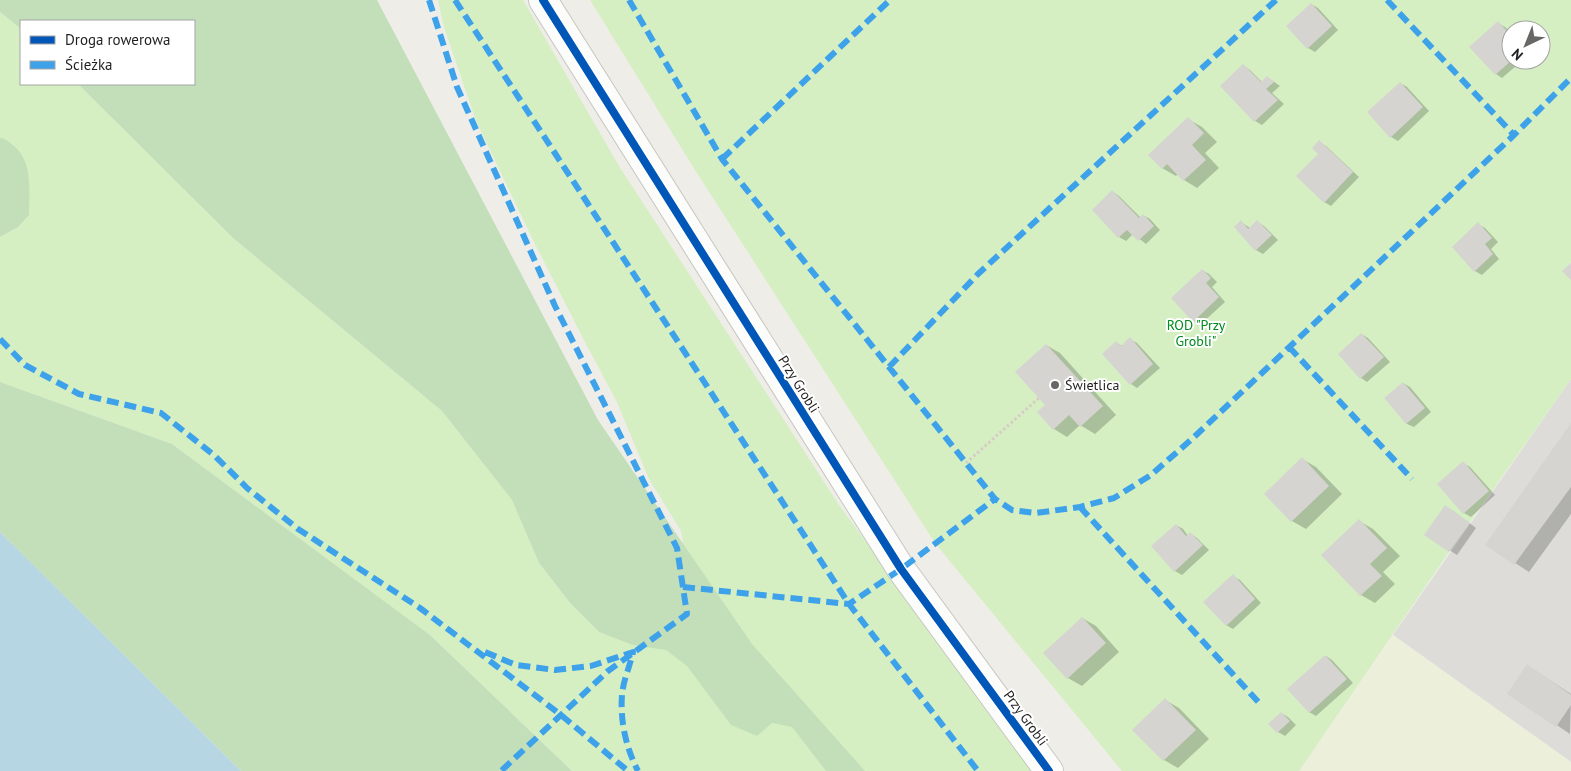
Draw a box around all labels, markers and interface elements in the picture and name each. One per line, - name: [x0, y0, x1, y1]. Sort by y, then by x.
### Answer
- legend: [20, 20, 195, 85]
- north arrow: [1501, 20, 1551, 70]
- text: Droga rowerowa: [65, 30, 170, 49]
- text: N: [1508, 45, 1527, 64]
- text: Ścieżka: [65, 55, 113, 74]
- park label: ROD "Przy Grobli": [1167, 316, 1226, 350]
- street label: Przy Grobli: [774, 352, 824, 416]
- place label: Świetlica: [1065, 376, 1119, 394]
- marker: Świetlica: [1049, 379, 1061, 391]
- street label: Przy Grobli: [1000, 687, 1052, 749]

